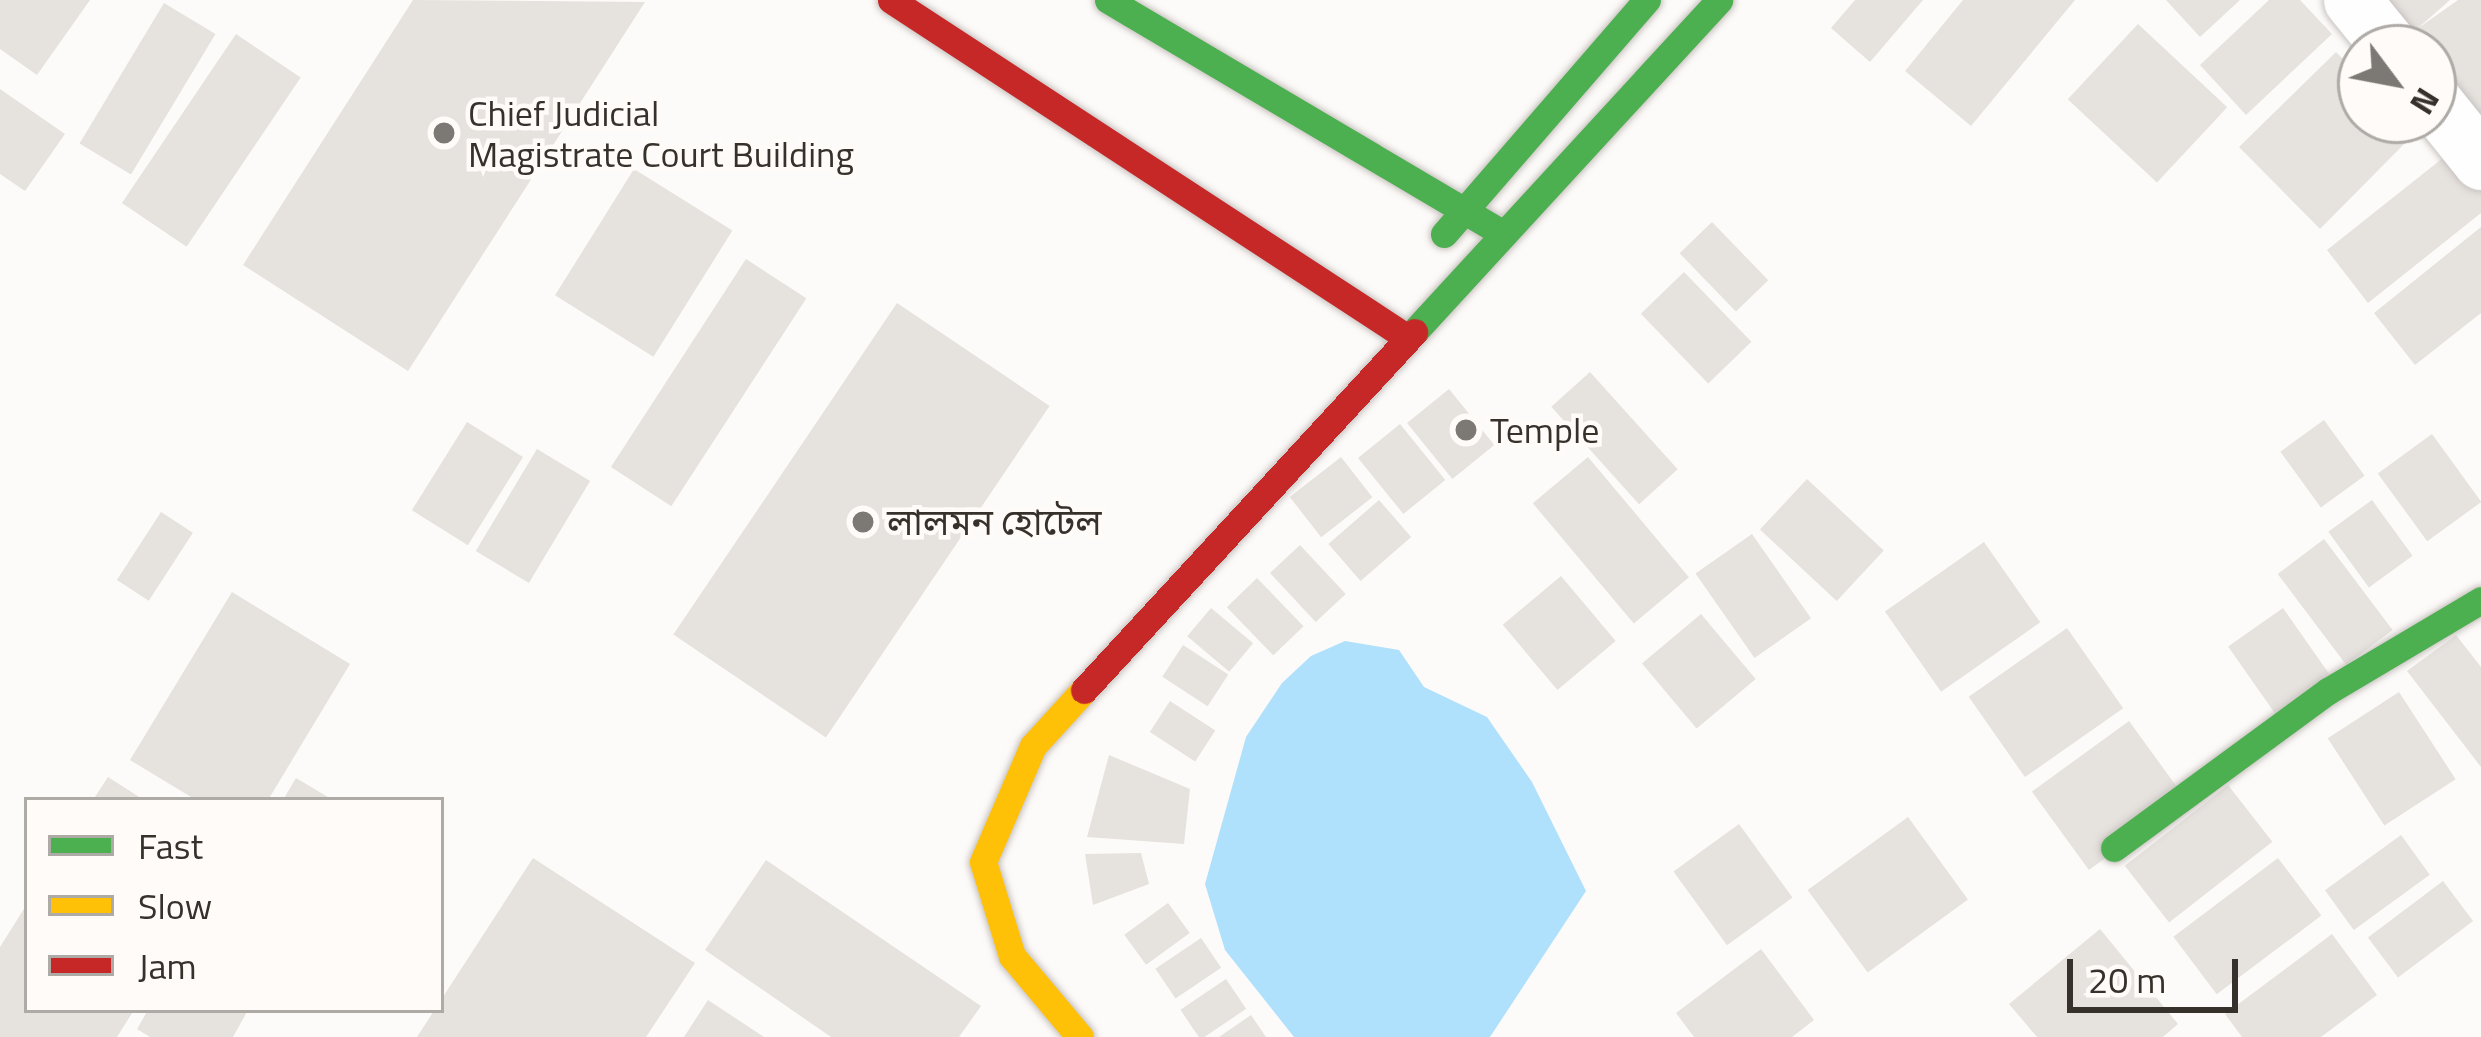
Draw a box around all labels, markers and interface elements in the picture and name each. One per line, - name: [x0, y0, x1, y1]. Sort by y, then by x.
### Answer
- north arrow: [2337, 24, 2457, 144]
- text: N: [2398, 79, 2452, 124]
- place label: Chief Judicial Magistrate Court Building: [468, 90, 854, 175]
- marker: Chief Judicial Magistrate Court Building: [431, 120, 457, 146]
- place label: Temple: [1490, 408, 1599, 452]
- marker: Temple: [1453, 417, 1479, 443]
- place label: লালমন হোটেল: [887, 500, 1102, 544]
- marker: লালমন হোটেল: [850, 509, 876, 535]
- legend: [24, 797, 444, 1013]
- text: Fast: [138, 818, 203, 873]
- text: Slow: [138, 878, 212, 933]
- scale bar: [2073, 935, 2244, 1009]
- text: Jam: [138, 938, 197, 993]
- text: 20 m: [2088, 952, 2166, 1007]

